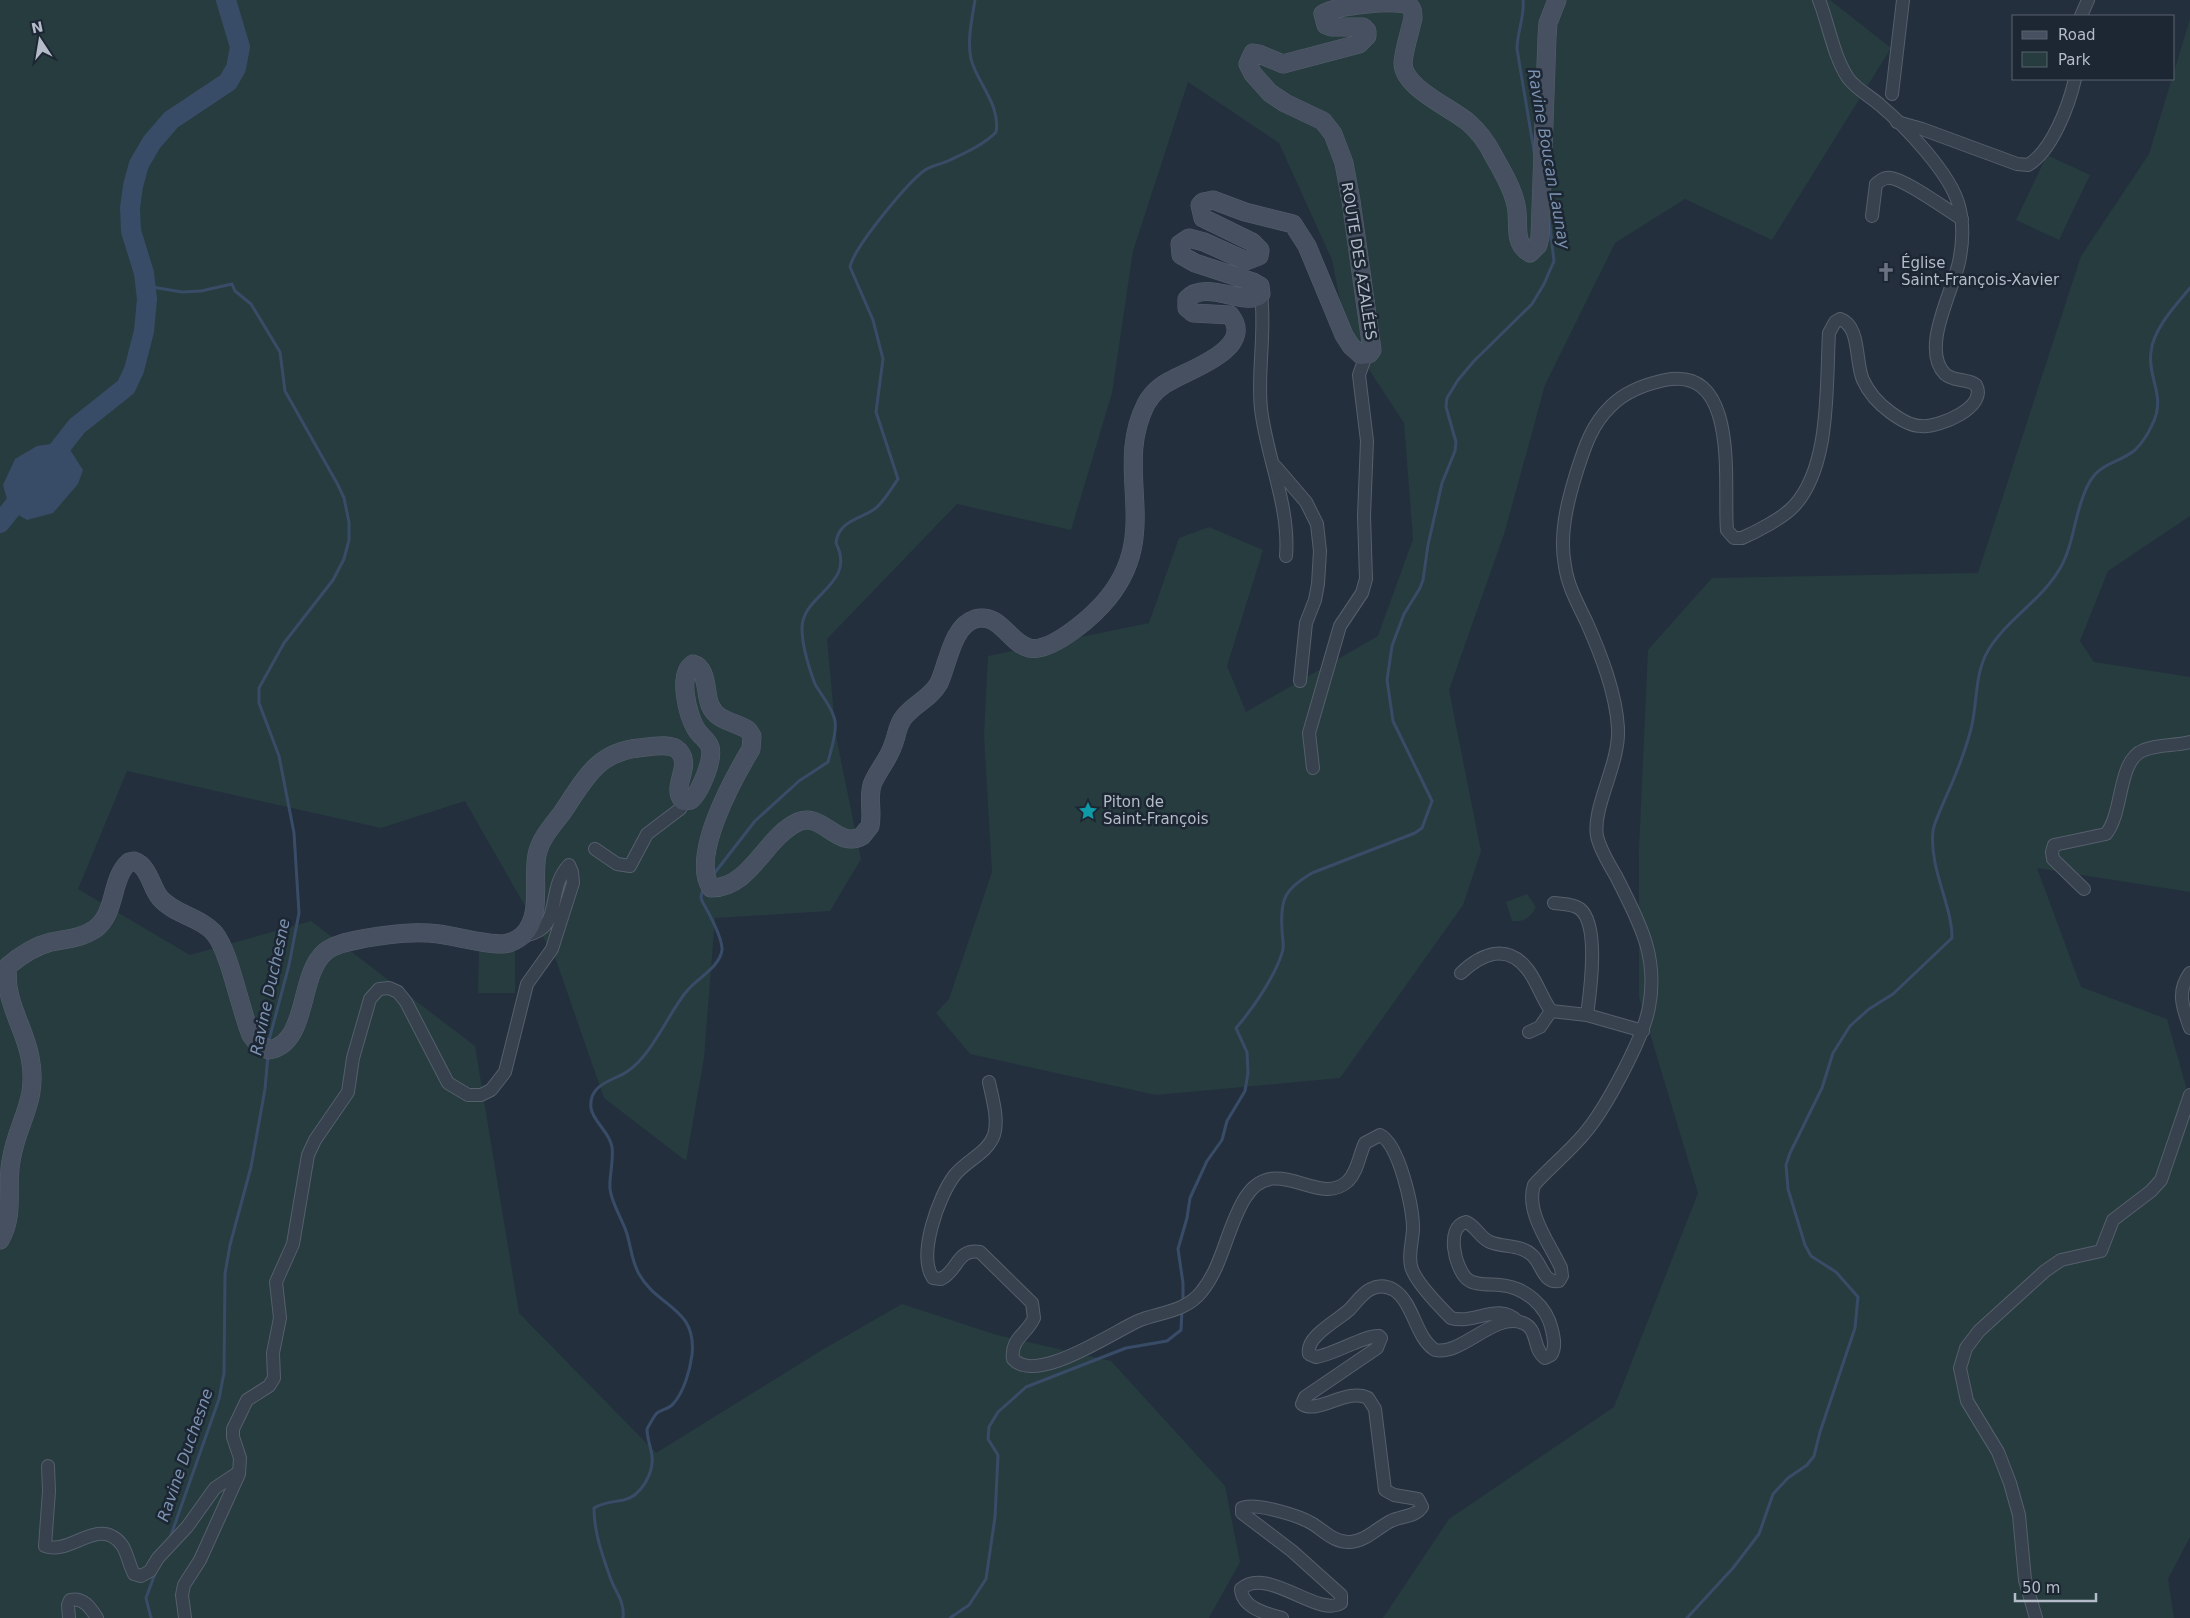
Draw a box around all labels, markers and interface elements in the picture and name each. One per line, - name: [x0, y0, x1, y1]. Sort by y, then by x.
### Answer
- north arrow: [15, 15, 65, 65]
- legend: [2012, 15, 2175, 80]
- text: N: [30, 18, 45, 36]
- text: Road: [2058, 26, 2096, 44]
- text: Park: [2058, 51, 2091, 69]
- water label: Ravine Boucan Launay: [1524, 67, 1574, 251]
- street label: ROUTE DES AZALÉES: [1338, 181, 1381, 341]
- place label: Église Saint-François-Xavier: [1901, 253, 2060, 289]
- church icon: Église Saint-François-Xavier: [1875, 261, 1897, 283]
- place label: Piton de Saint-François: [1103, 793, 1209, 828]
- place icon: Piton de Saint-François: [1077, 800, 1099, 822]
- water label: Ravine Duchesne: [246, 917, 294, 1057]
- water label: Ravine Duchesne: [153, 1386, 217, 1524]
- scale bar: [2015, 1570, 2096, 1602]
- text: 50 m: [2022, 1579, 2060, 1597]

